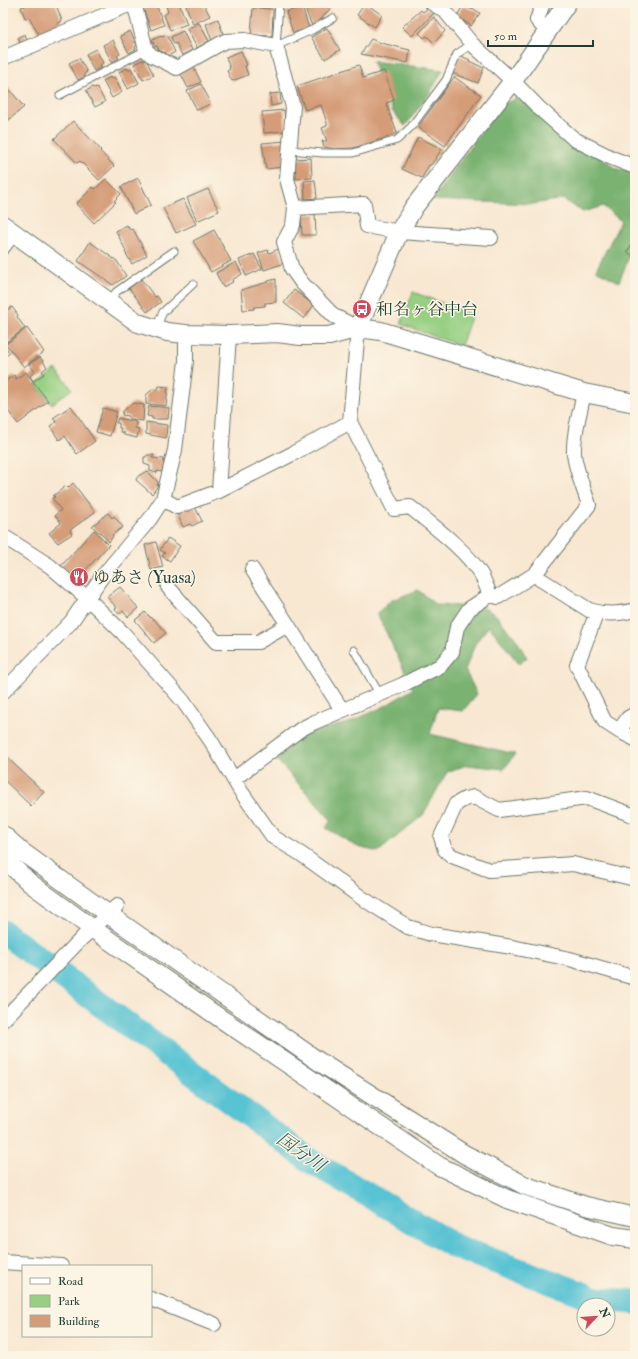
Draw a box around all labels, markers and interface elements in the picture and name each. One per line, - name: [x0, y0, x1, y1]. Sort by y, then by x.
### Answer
- scale bar: [488, 22, 593, 48]
- text: 50 m: [494, 29, 518, 44]
- bus stop icon: 和名ヶ谷中台: [351, 298, 373, 320]
- place label: 和名ヶ谷中台: [376, 299, 478, 320]
- restaurant icon: ゆあさ (Yuasa): [68, 566, 90, 588]
- place label: ゆあさ (Yuasa): [93, 567, 196, 588]
- water label: 国分川: [272, 1128, 331, 1178]
- legend: [22, 1265, 152, 1337]
- text: Road: [58, 1274, 83, 1289]
- text: Park: [58, 1294, 80, 1309]
- north arrow: [576, 1297, 616, 1337]
- text: N: [596, 1305, 613, 1321]
- text: Building: [58, 1314, 101, 1329]

